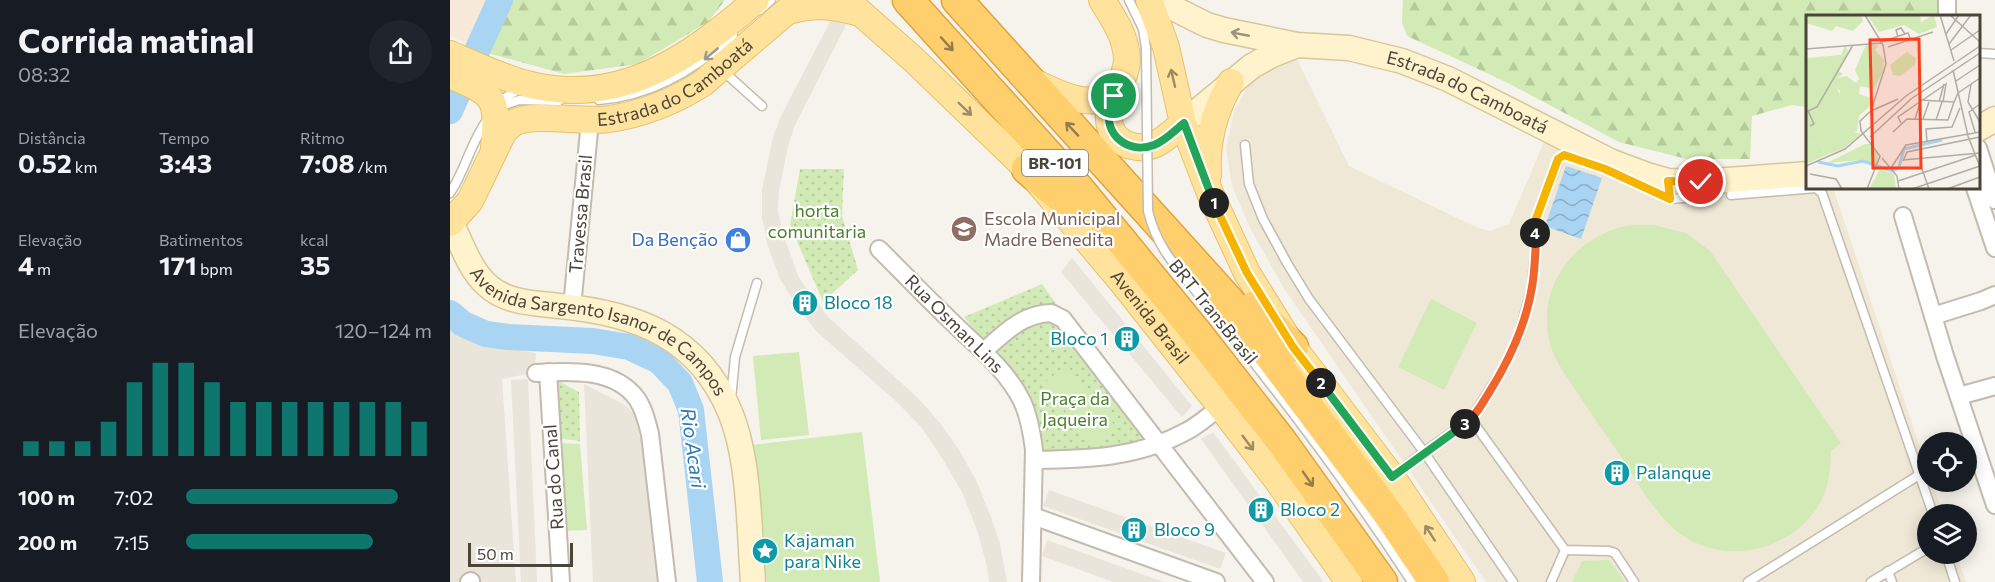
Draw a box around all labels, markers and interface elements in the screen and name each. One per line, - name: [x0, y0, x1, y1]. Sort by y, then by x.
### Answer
- inset map: [1806, 15, 1980, 189]
- text: Corrida matinal: [18, 19, 254, 60]
- button: share: [369, 20, 432, 83]
- one-way arrow: [1230, 28, 1250, 39]
- street label: Estrada do Camboatá: [596, 33, 757, 130]
- one-way arrow: [940, 36, 954, 51]
- street label: Estrada do Camboatá: [1384, 46, 1552, 138]
- one-way arrow: [703, 47, 719, 60]
- text: 08:32: [18, 62, 70, 86]
- one-way arrow: [1167, 68, 1178, 88]
- pin: [1088, 70, 1139, 121]
- icon: arrive: [1097, 79, 1130, 112]
- one-way arrow: [958, 102, 973, 116]
- one-way arrow: [1065, 121, 1079, 136]
- text: Distância: [18, 128, 86, 147]
- text: Tempo: [159, 128, 209, 147]
- text: Ritmo: [300, 128, 345, 147]
- text: 0.52: [18, 147, 72, 178]
- text: 3:43: [159, 147, 212, 178]
- text: 7:08: [300, 147, 355, 178]
- road number: BR-101: [1022, 150, 1088, 176]
- street label: Travessa Brasil: [564, 154, 596, 274]
- pin: [1675, 156, 1726, 207]
- text: km: [72, 157, 97, 176]
- text: /km: [355, 157, 387, 176]
- icon: check: [1684, 165, 1717, 198]
- pin: 1: [1199, 188, 1229, 218]
- text: 1: [1210, 193, 1218, 212]
- park label: horta comunitaria: [768, 199, 866, 242]
- place label: Escola Municipal Madre Benedita: [984, 207, 1120, 250]
- school or university icon: Escola Municipal Madre Benedita: [949, 214, 979, 244]
- pin: 4: [1520, 218, 1550, 248]
- text: 4: [1530, 223, 1540, 242]
- shop icon: Da Benção: [723, 225, 753, 255]
- place label: Da Benção: [631, 228, 718, 250]
- text: Elevação: [18, 230, 82, 249]
- text: Batimentos: [159, 230, 243, 249]
- text: kcal: [300, 230, 329, 249]
- text: 4: [18, 249, 34, 280]
- text: 171: [159, 249, 197, 280]
- text: 35: [300, 249, 330, 280]
- street label: BRT TransBrasil: [1165, 254, 1263, 368]
- text: m: [34, 259, 51, 278]
- text: bpm: [197, 259, 233, 278]
- street label: Avenida Sargento Isanor de Campos: [466, 262, 732, 399]
- street label: Avenida Brasil: [1106, 265, 1195, 368]
- street label: Rua Osman Lins: [901, 270, 1008, 377]
- building icon: Bloco 18: [790, 288, 820, 318]
- place label: Bloco 18: [824, 291, 893, 313]
- text: Elevação: [18, 318, 98, 342]
- text: 120–124 m: [335, 318, 432, 342]
- building icon: Bloco 1: [1112, 324, 1142, 354]
- place label: Bloco 1: [1050, 327, 1108, 349]
- pin: 2: [1306, 368, 1336, 398]
- text: 2: [1316, 373, 1326, 392]
- park label: Praça da Jaqueira: [1040, 387, 1110, 430]
- water label: Rio Acari: [676, 406, 712, 490]
- pin: 3: [1450, 409, 1480, 439]
- text: 3: [1460, 414, 1470, 433]
- street label: Rua do Canal: [538, 424, 568, 530]
- map controls: [1917, 432, 1977, 564]
- button: locate: [1917, 432, 1977, 492]
- one-way arrow: [1241, 435, 1254, 451]
- building icon: Palanque: [1602, 458, 1632, 488]
- place label: Palanque: [1636, 461, 1711, 483]
- one-way arrow: [1302, 470, 1314, 486]
- text: 100 m: [18, 485, 75, 509]
- text: 7:02: [114, 485, 153, 509]
- building icon: Bloco 2: [1246, 495, 1276, 525]
- place label: Bloco 2: [1280, 498, 1340, 520]
- button: layers: [1917, 504, 1977, 564]
- building icon: Bloco 9: [1119, 515, 1149, 545]
- place label: Bloco 9: [1154, 518, 1215, 540]
- one-way arrow: [1423, 525, 1435, 542]
- place label: Kajaman para Nike: [784, 529, 861, 572]
- text: 200 m: [18, 530, 77, 554]
- text: 7:15: [114, 530, 149, 554]
- place icon: Kajaman para Nike: [750, 536, 780, 566]
- scale bar: [468, 540, 573, 568]
- text: 50 m: [477, 544, 514, 563]

